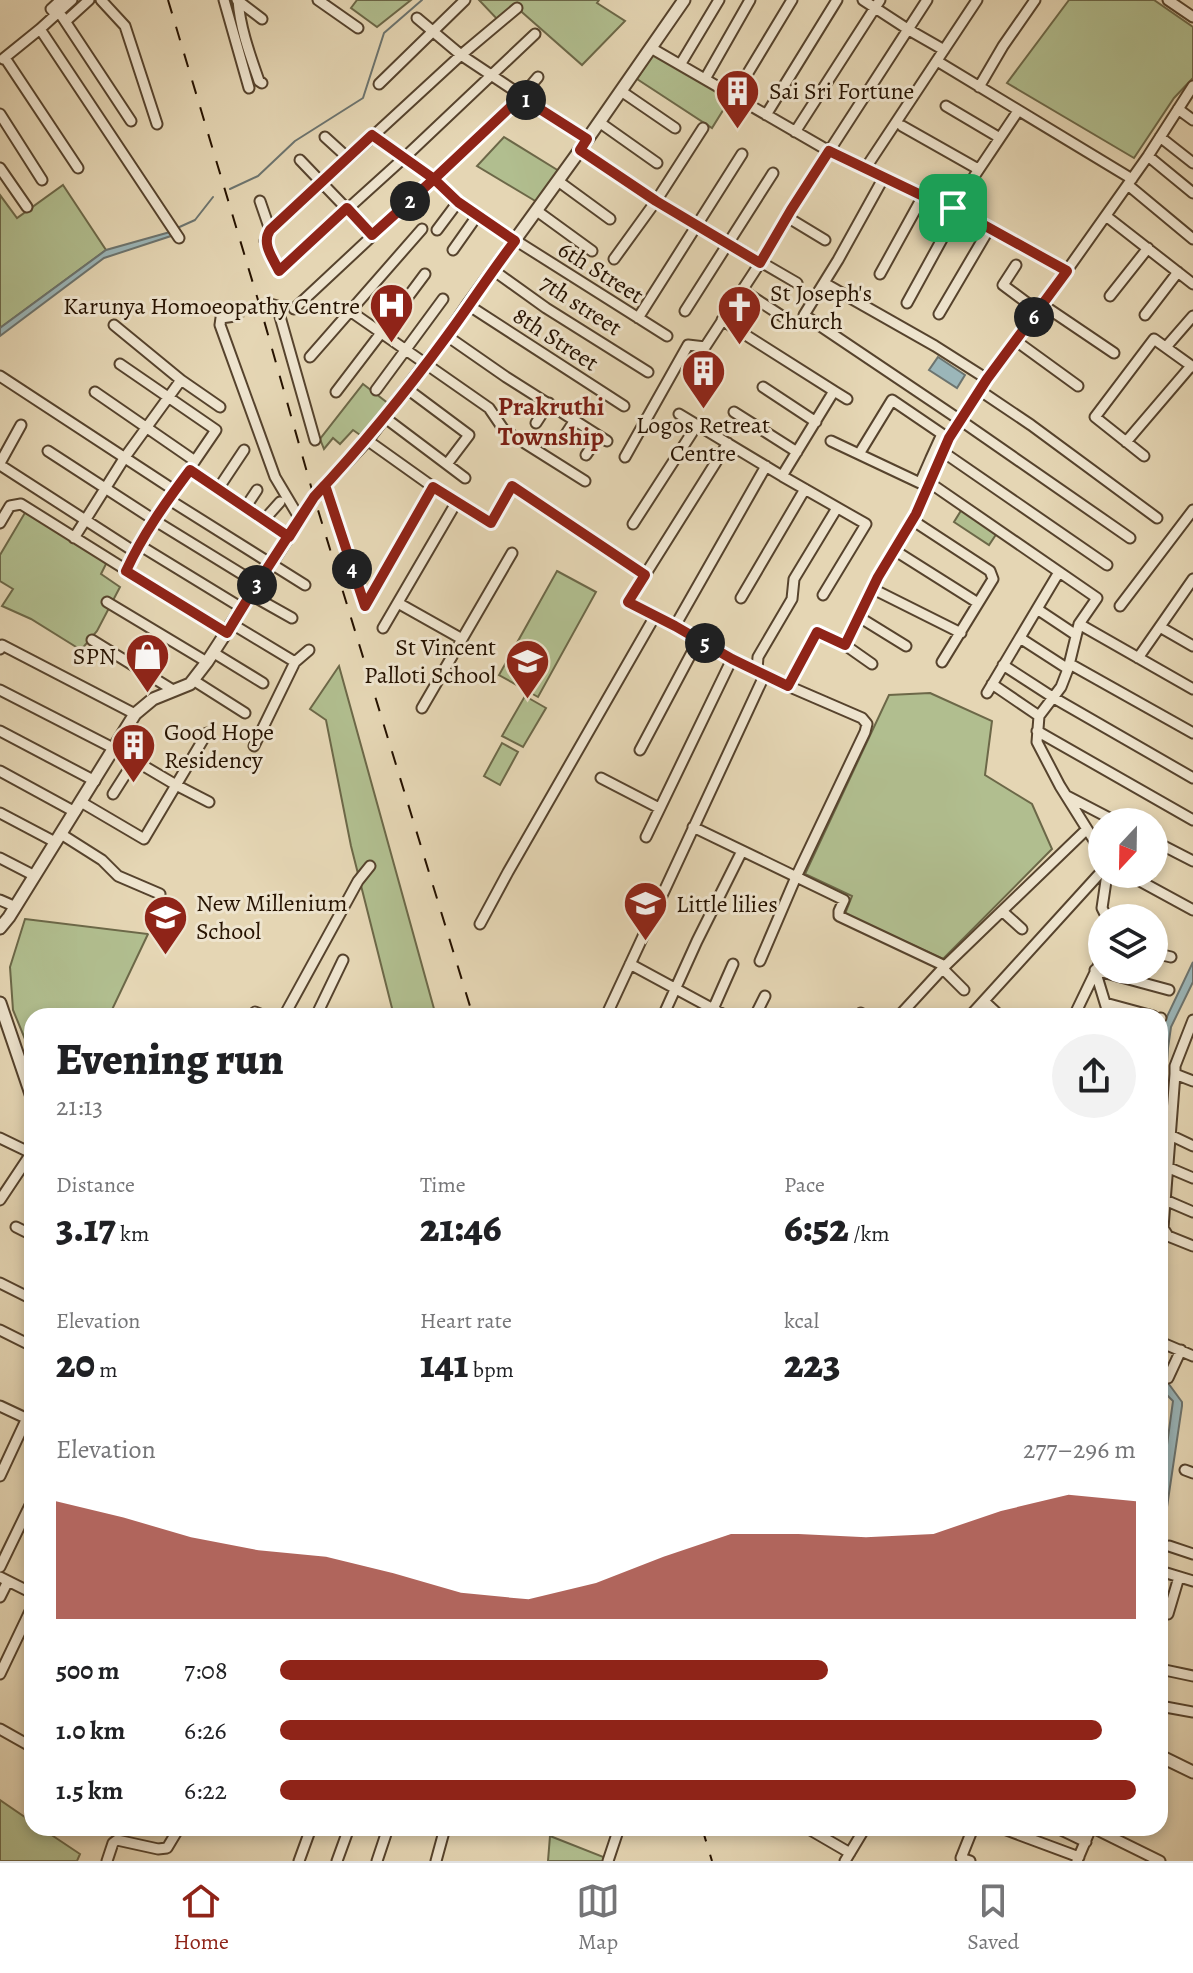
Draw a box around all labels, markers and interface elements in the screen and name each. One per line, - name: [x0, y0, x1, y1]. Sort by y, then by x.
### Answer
- building icon: Sai Sri Fortune: [714, 67, 762, 130]
- place label: Sai Sri Fortune: [769, 75, 914, 107]
- pin: 1: [506, 80, 546, 120]
- text: 1: [522, 85, 530, 115]
- pin: [919, 174, 987, 242]
- pin: 2: [390, 181, 430, 221]
- text: 2: [405, 186, 415, 216]
- icon: arrive: [931, 186, 975, 230]
- street label: 6th Street: [552, 233, 650, 311]
- street label: 7th street: [534, 267, 628, 343]
- place label: St Joseph's Church: [770, 277, 872, 337]
- hospital icon: Karunya Homoeopathy Centre: [367, 282, 415, 345]
- church icon: St Joseph's Church: [715, 283, 763, 346]
- place label: Karunya Homoeopathy Centre: [63, 290, 360, 322]
- pin: 6: [1014, 297, 1054, 337]
- street label: 8th Street: [507, 299, 605, 379]
- text: 6: [1029, 302, 1039, 332]
- building icon: Logos Retreat Centre: [679, 347, 727, 410]
- district label: Prakruthi Township: [498, 389, 604, 454]
- place label: Logos Retreat Centre: [636, 409, 770, 469]
- pin: 4: [332, 549, 372, 589]
- text: 4: [347, 554, 357, 584]
- pin: 3: [237, 565, 277, 605]
- text: 3: [252, 570, 262, 600]
- pin: 5: [685, 623, 725, 663]
- text: 5: [700, 628, 710, 658]
- place label: St Vincent Palloti School: [364, 631, 496, 691]
- shop icon: SPN: [123, 632, 171, 695]
- school or university icon: St Vincent Palloti School: [503, 637, 551, 700]
- place label: SPN: [73, 640, 116, 672]
- place label: Good Hope Residency: [164, 716, 274, 776]
- building icon: Good Hope Residency: [109, 722, 157, 785]
- north arrow: [1088, 808, 1168, 888]
- map controls: [1088, 808, 1168, 984]
- school or university icon: Little lilies: [621, 880, 669, 943]
- place label: New Millenium School: [196, 887, 347, 947]
- place label: Little lilies: [676, 888, 778, 920]
- school or university icon: New Millenium School: [141, 893, 189, 956]
- button: layers: [1088, 904, 1168, 984]
- text: Evening run: [56, 1029, 284, 1089]
- button: share: [1052, 1034, 1136, 1118]
- text: 21:13: [56, 1089, 103, 1124]
- text: Distance: [56, 1170, 135, 1200]
- text: Time: [420, 1170, 466, 1200]
- text: Pace: [784, 1170, 825, 1200]
- text: 3.17: [56, 1200, 116, 1255]
- text: 21:46: [420, 1200, 502, 1255]
- text: 6:52: [784, 1200, 849, 1255]
- text: km: [116, 1219, 149, 1249]
- text: /km: [849, 1219, 890, 1249]
- text: Elevation: [56, 1306, 140, 1336]
- text: Heart rate: [420, 1306, 512, 1336]
- text: kcal: [784, 1306, 819, 1336]
- text: 20: [56, 1336, 95, 1391]
- text: 141: [420, 1336, 468, 1391]
- text: 223: [784, 1336, 841, 1391]
- text: m: [95, 1355, 118, 1385]
- text: bpm: [468, 1355, 514, 1385]
- text: Elevation: [56, 1432, 156, 1467]
- text: 277–296 m: [1023, 1432, 1136, 1467]
- text: 500 m: [56, 1653, 120, 1688]
- text: 7:08: [184, 1653, 228, 1688]
- text: 1.0 km: [56, 1713, 125, 1748]
- text: 6:26: [184, 1713, 227, 1748]
- text: 1.5 km: [56, 1773, 123, 1808]
- text: 6:22: [184, 1773, 227, 1808]
- tab: Home: [174, 1879, 229, 1957]
- tab: Map: [576, 1879, 620, 1957]
- tab: Saved: [967, 1879, 1019, 1957]

